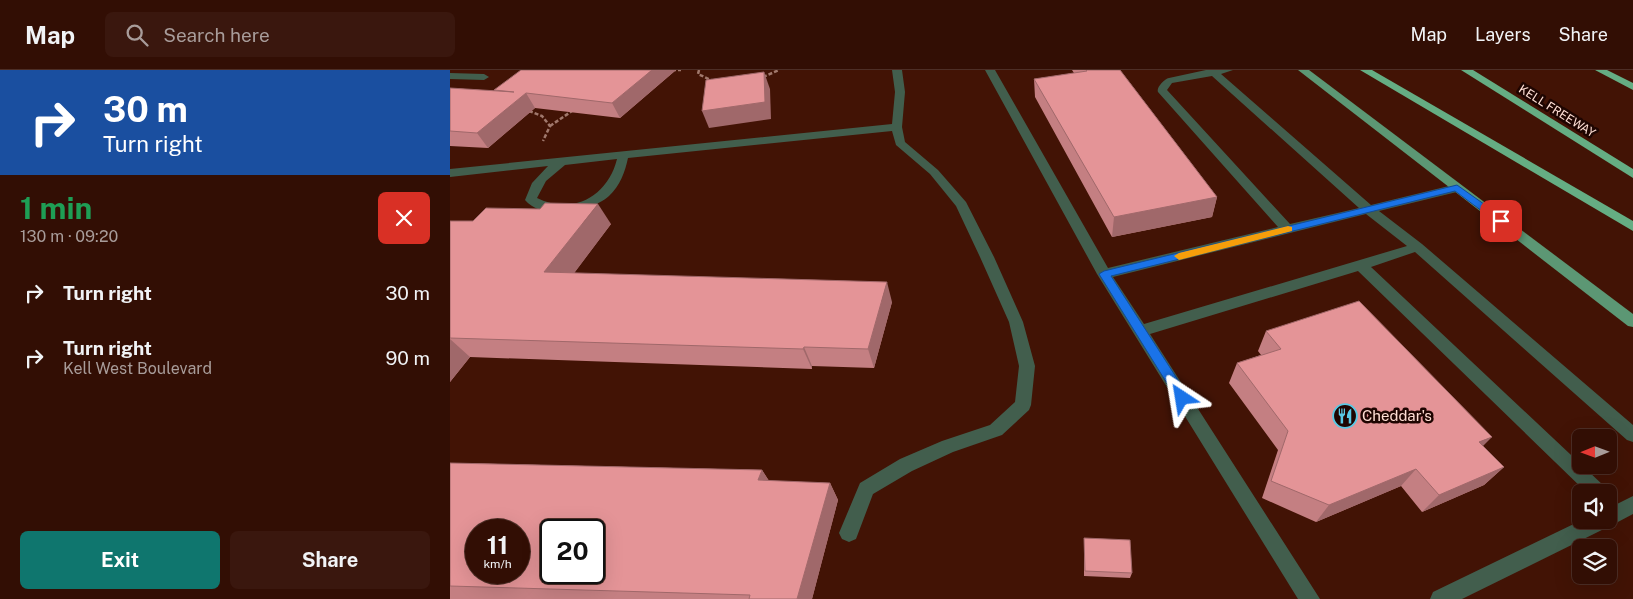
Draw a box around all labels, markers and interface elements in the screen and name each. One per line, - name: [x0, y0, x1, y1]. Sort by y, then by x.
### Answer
- search box: [105, 12, 455, 57]
- text: Map: [25, 21, 75, 49]
- icon: search: [123, 21, 151, 49]
- text: Search here: [163, 24, 270, 46]
- text: Map: [1411, 24, 1447, 45]
- text: Layers: [1475, 24, 1531, 45]
- text: Share: [1559, 24, 1608, 45]
- street label: KELL FREEWAY: [1516, 82, 1599, 141]
- text: 30 m: [103, 89, 188, 130]
- icon: right: [20, 90, 85, 155]
- text: Turn right: [103, 131, 203, 157]
- text: 1 min: [20, 190, 92, 226]
- button: close: [378, 192, 430, 244]
- pin: [1480, 200, 1522, 242]
- icon: arrive: [1487, 207, 1515, 235]
- text: 130 m · 09:20: [20, 227, 118, 246]
- icon: right: [20, 279, 48, 307]
- text: Turn right: [63, 282, 152, 304]
- text: 30 m: [385, 282, 430, 304]
- text: Turn right: [63, 337, 152, 359]
- icon: right: [20, 344, 48, 372]
- text: 90 m: [386, 347, 430, 369]
- text: Kell West Boulevard: [63, 359, 212, 378]
- position arrow: [1155, 371, 1207, 423]
- restaurant icon: Cheddar's: [1332, 403, 1358, 429]
- place label: Cheddar's: [1362, 407, 1432, 424]
- north arrow: [1572, 429, 1618, 474]
- map controls: [1572, 429, 1617, 584]
- button: sound: [1572, 484, 1617, 529]
- speed limit sign: 20: [540, 519, 605, 584]
- text: 11: [487, 530, 508, 560]
- button: Exit: [20, 531, 220, 589]
- button: Share: [230, 531, 430, 589]
- button: layers: [1572, 539, 1617, 584]
- text: km/h: [483, 557, 512, 571]

